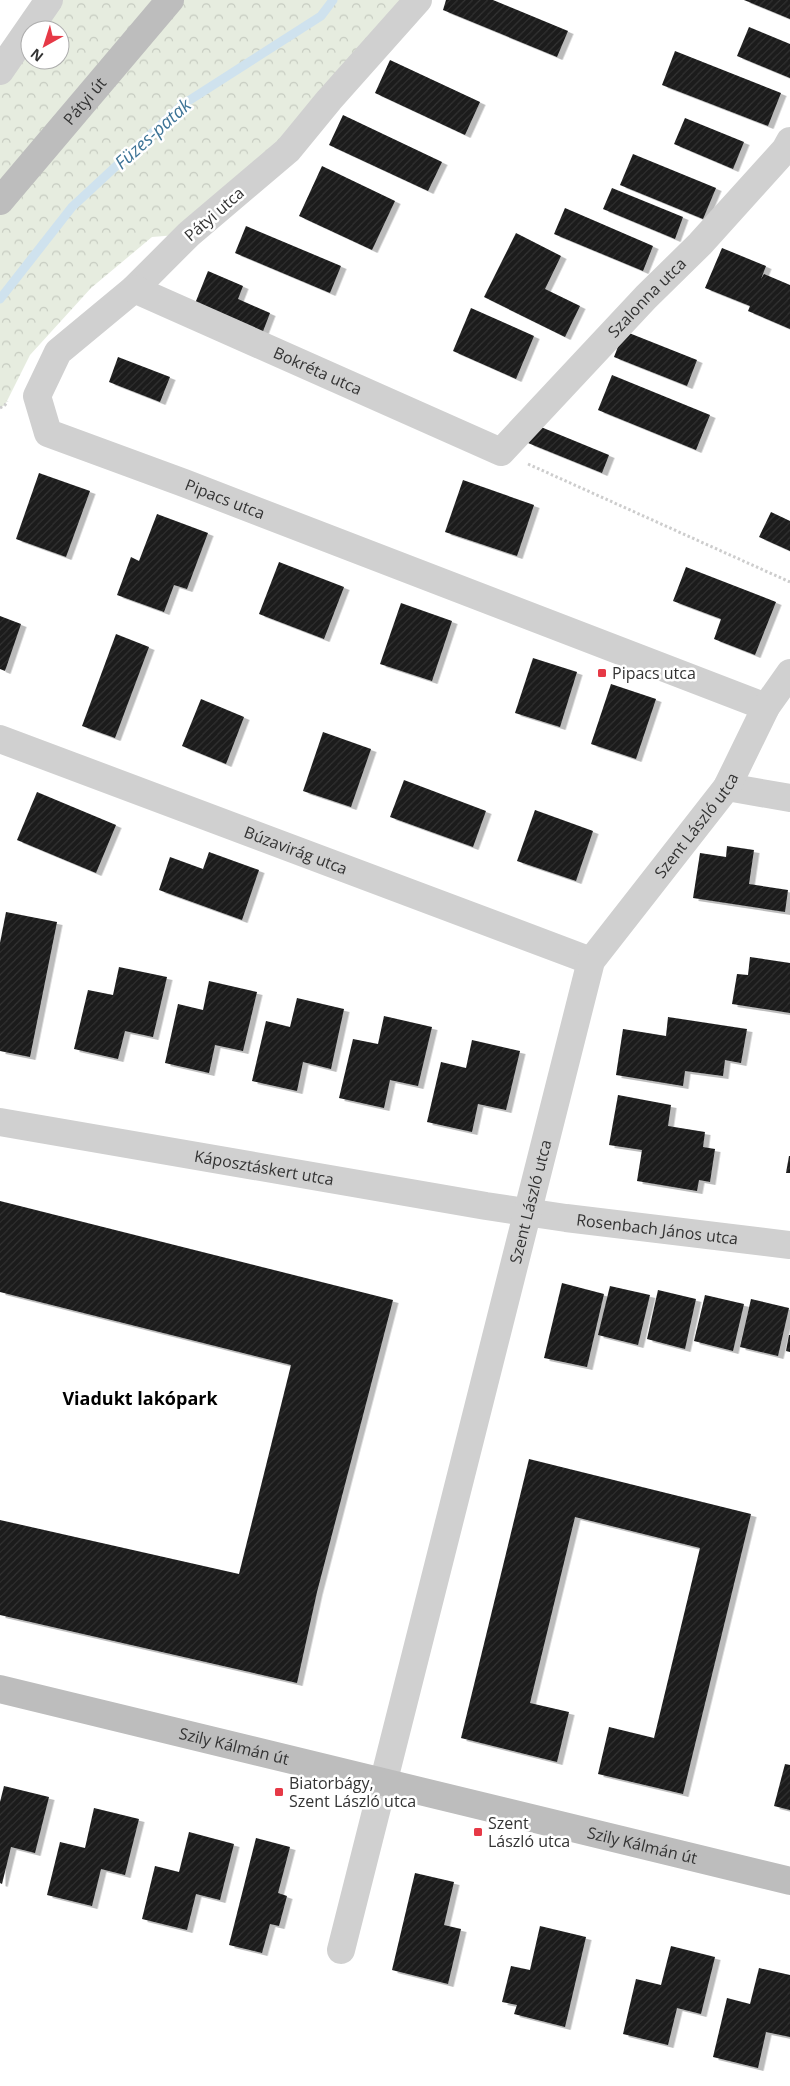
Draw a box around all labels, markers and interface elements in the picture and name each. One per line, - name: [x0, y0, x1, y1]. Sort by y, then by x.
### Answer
- north arrow: [20, 20, 70, 70]
- text: N: [26, 45, 47, 66]
- street label: Pátyi út: [58, 72, 111, 129]
- water label: Füzes-patak: [109, 92, 196, 174]
- street label: Pátyi utca: [179, 182, 249, 246]
- street label: Szalonna utca: [603, 253, 691, 342]
- street label: Bokréta utca: [270, 341, 365, 400]
- street label: Pipacs utca: [182, 473, 268, 524]
- place label: Pipacs utca: [612, 662, 696, 684]
- marker: Pipacs utca: [596, 667, 608, 679]
- street label: Szent László utca: [649, 769, 743, 882]
- street label: Búzavirág utca: [241, 821, 351, 880]
- street label: Szent László utca: [504, 1137, 556, 1266]
- street label: Káposztáskert utca: [193, 1145, 336, 1191]
- street label: Rosenbach János utca: [575, 1208, 739, 1250]
- district label: Viadukt lakópark: [62, 1386, 218, 1410]
- street label: Szily Kálmán út: [177, 1722, 292, 1770]
- place label: Biatorbágy, Szent László utca: [289, 1772, 416, 1812]
- marker: Biatorbágy, Szent László utca: [273, 1786, 285, 1798]
- place label: Szent László utca: [488, 1812, 570, 1852]
- street label: Szily Kálmán út: [585, 1821, 700, 1869]
- marker: Szent László utca: [472, 1826, 484, 1838]

